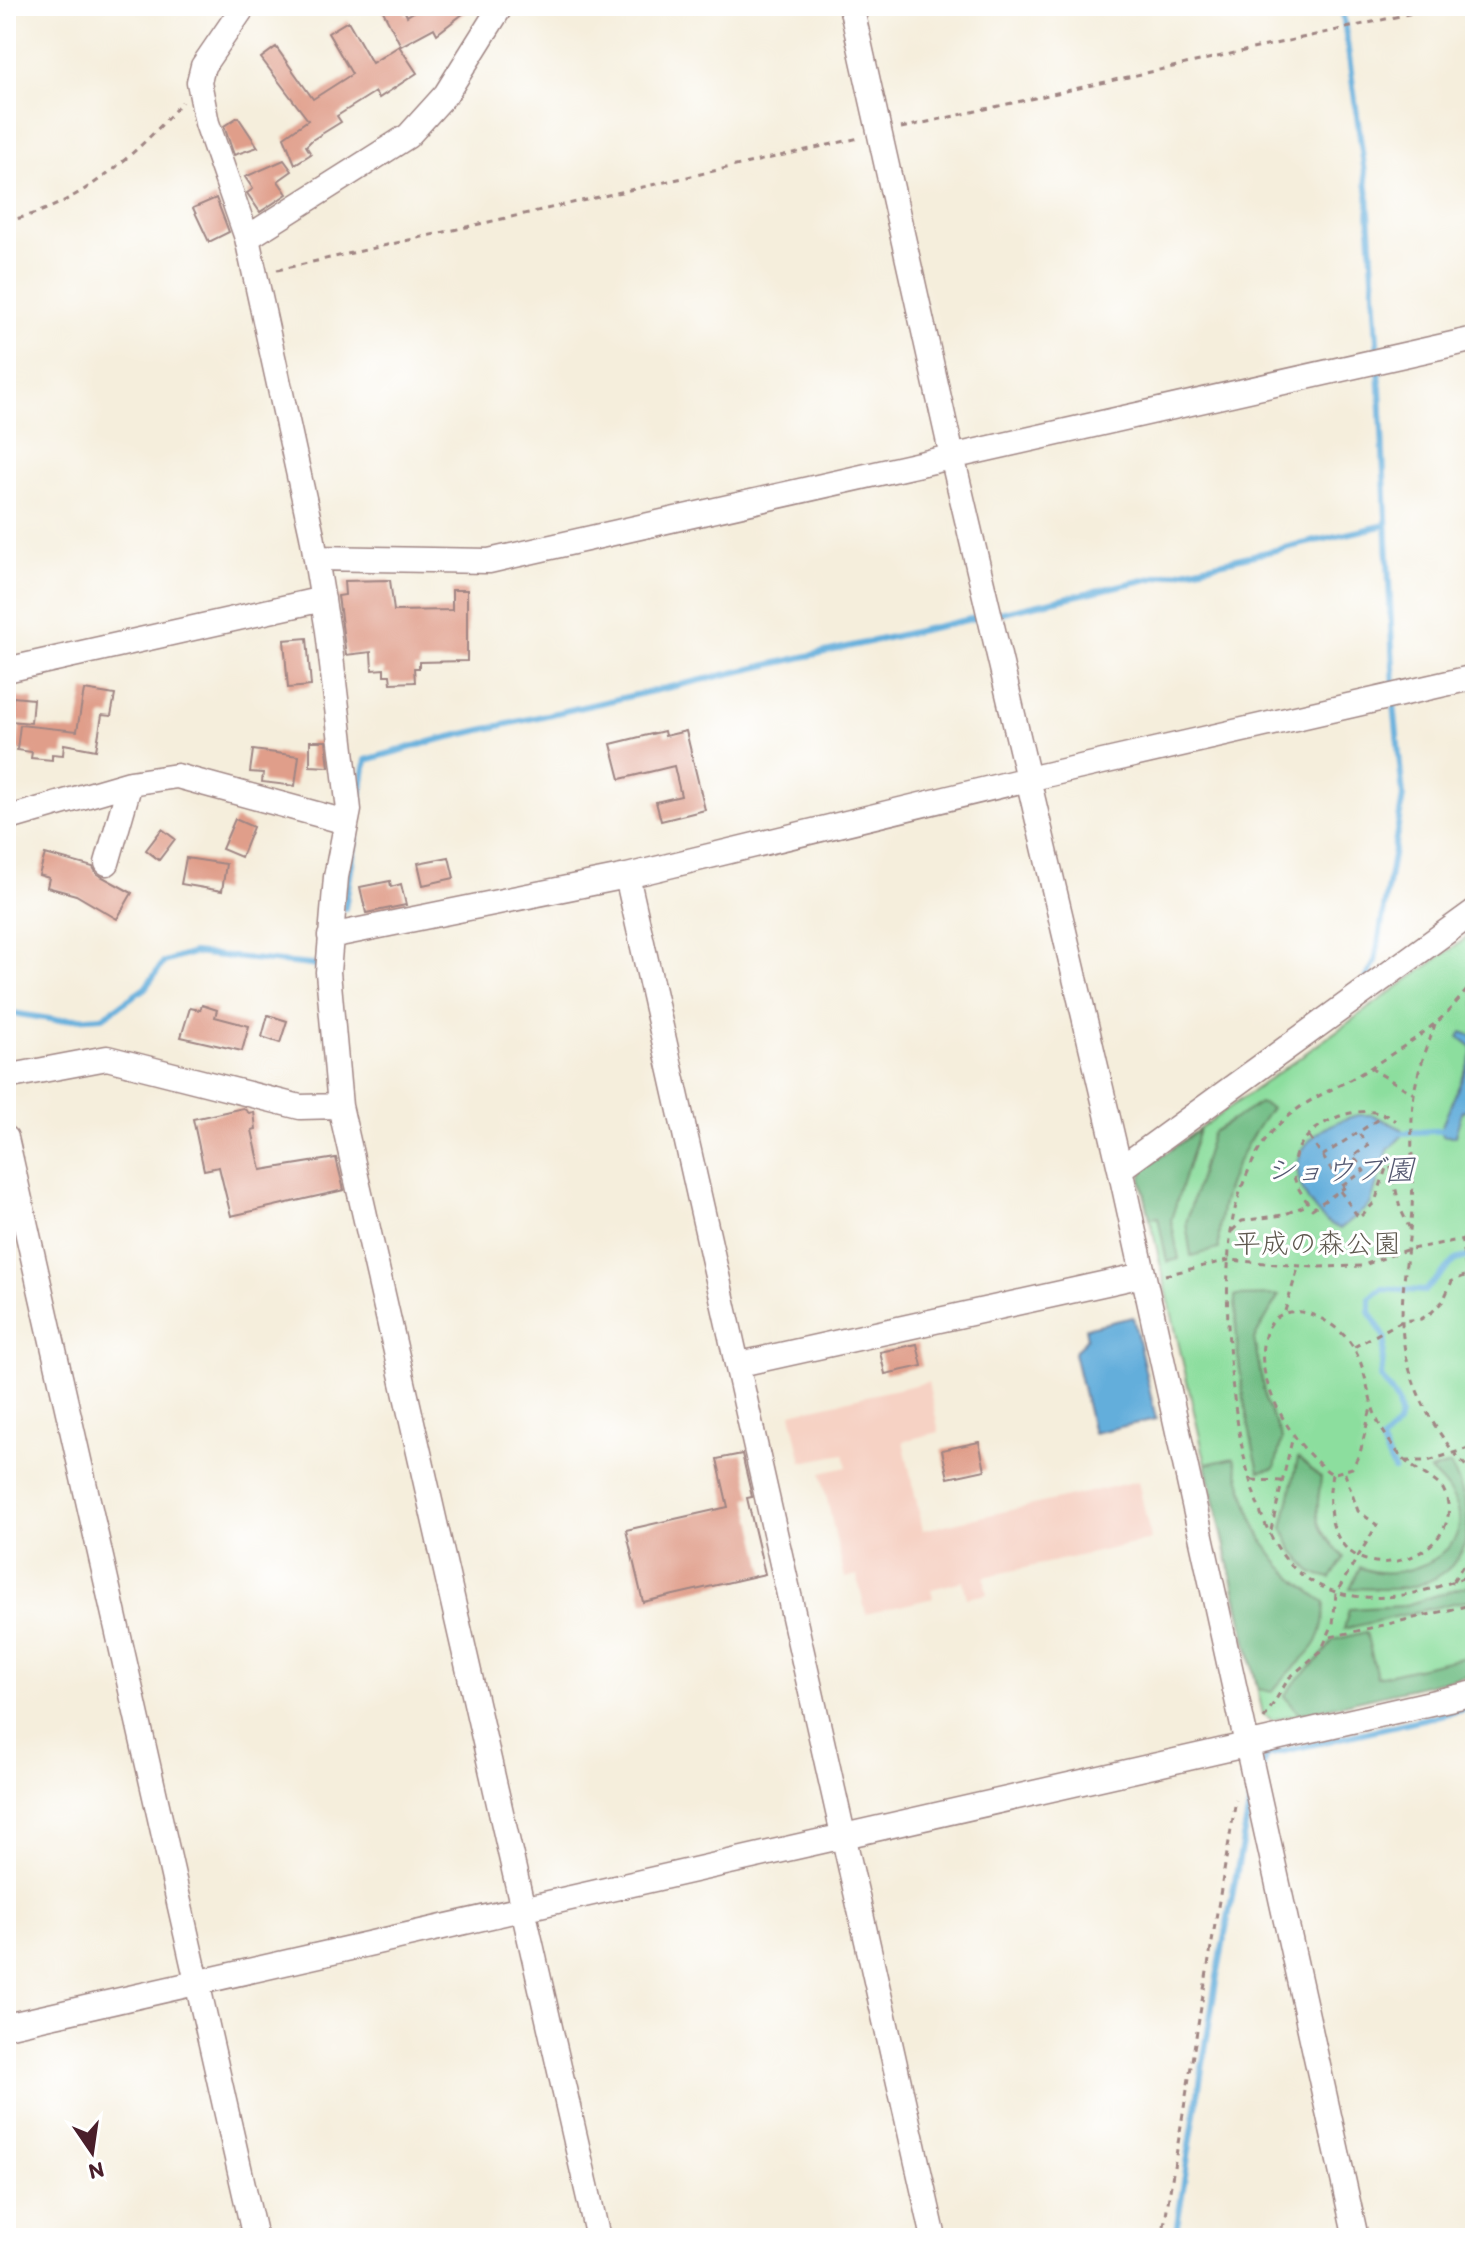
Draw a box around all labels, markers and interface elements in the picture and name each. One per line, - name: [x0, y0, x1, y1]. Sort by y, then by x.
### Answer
- water label: ショウブ園: [1266, 1151, 1416, 1188]
- park label: 平成の森公園: [1233, 1226, 1401, 1260]
- north arrow: [52, 2112, 132, 2192]
- text: N: [86, 2156, 107, 2186]

